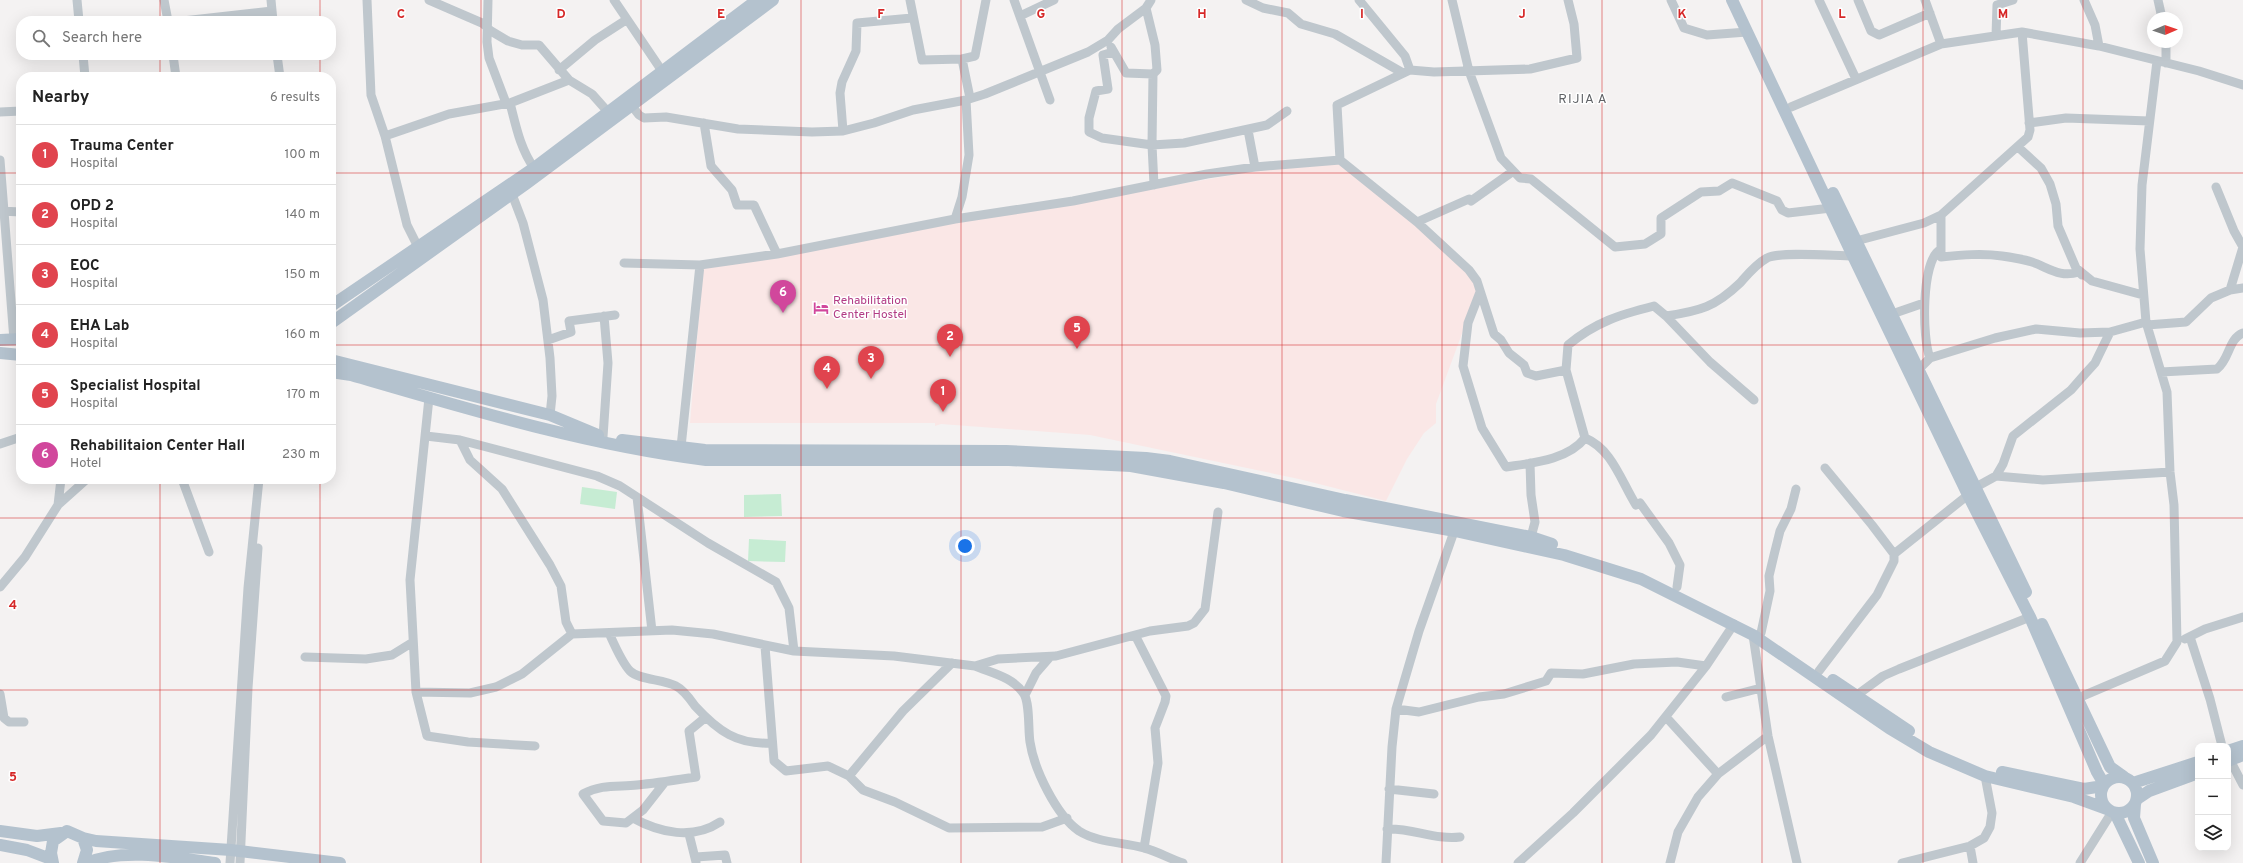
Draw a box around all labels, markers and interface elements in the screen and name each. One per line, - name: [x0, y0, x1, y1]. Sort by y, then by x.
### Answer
- text: C: [397, 7, 405, 23]
- text: D: [556, 7, 566, 23]
- text: E: [717, 7, 725, 23]
- text: F: [877, 7, 885, 23]
- text: G: [1037, 7, 1046, 23]
- text: H: [1197, 7, 1207, 23]
- text: I: [1360, 7, 1364, 23]
- text: J: [1518, 7, 1526, 23]
- text: K: [1677, 7, 1687, 23]
- text: L: [1838, 7, 1846, 23]
- text: M: [1998, 7, 2008, 23]
- north arrow: [2147, 12, 2183, 48]
- search box: [16, 16, 336, 60]
- icon: search: [30, 27, 52, 49]
- text: Search here: [62, 29, 142, 48]
- text: Nearby: [32, 87, 89, 109]
- text: 6 results: [270, 90, 320, 106]
- district label: RIJIA A: [1558, 92, 1608, 108]
- text: Trauma Center: [70, 137, 174, 156]
- text: 1: [42, 147, 48, 163]
- text: 100 m: [284, 147, 320, 163]
- text: Hospital: [70, 156, 118, 172]
- text: OPD 2: [70, 197, 114, 216]
- text: 2: [41, 207, 49, 223]
- text: 140 m: [285, 207, 320, 223]
- text: Hospital: [70, 216, 118, 232]
- text: EOC: [70, 257, 100, 276]
- text: 3: [41, 267, 49, 283]
- text: 150 m: [285, 267, 320, 283]
- text: Hospital: [70, 276, 118, 292]
- pin: 6: [770, 280, 796, 313]
- place label: Rehabilitation Center Hostel: [833, 293, 908, 323]
- hotel icon: Rehabilitation Center Hostel: [812, 299, 830, 317]
- pin: 5: [1064, 316, 1090, 349]
- text: EHA Lab: [70, 317, 129, 336]
- pin: 2: [937, 324, 963, 357]
- text: 4: [41, 327, 49, 343]
- text: 160 m: [285, 327, 320, 343]
- text: Hospital: [70, 336, 118, 352]
- pin: 3: [858, 346, 884, 379]
- pin: 4: [814, 356, 840, 389]
- text: Specialist Hospital: [70, 377, 201, 396]
- pin: 1: [930, 379, 956, 412]
- text: 5: [41, 387, 49, 403]
- text: 170 m: [286, 387, 320, 403]
- text: Hospital: [70, 396, 118, 412]
- text: Rehabilitaion Center Hall: [70, 437, 245, 456]
- text: 6: [41, 447, 49, 463]
- text: 230 m: [282, 447, 320, 463]
- text: Hotel: [70, 456, 101, 472]
- your location: [955, 536, 975, 556]
- text: 4: [9, 598, 17, 614]
- map controls: [2195, 743, 2231, 851]
- button: +: [2195, 743, 2231, 779]
- text: 5: [9, 770, 17, 786]
- button: −: [2195, 779, 2231, 815]
- button: layers: [2195, 815, 2231, 851]

